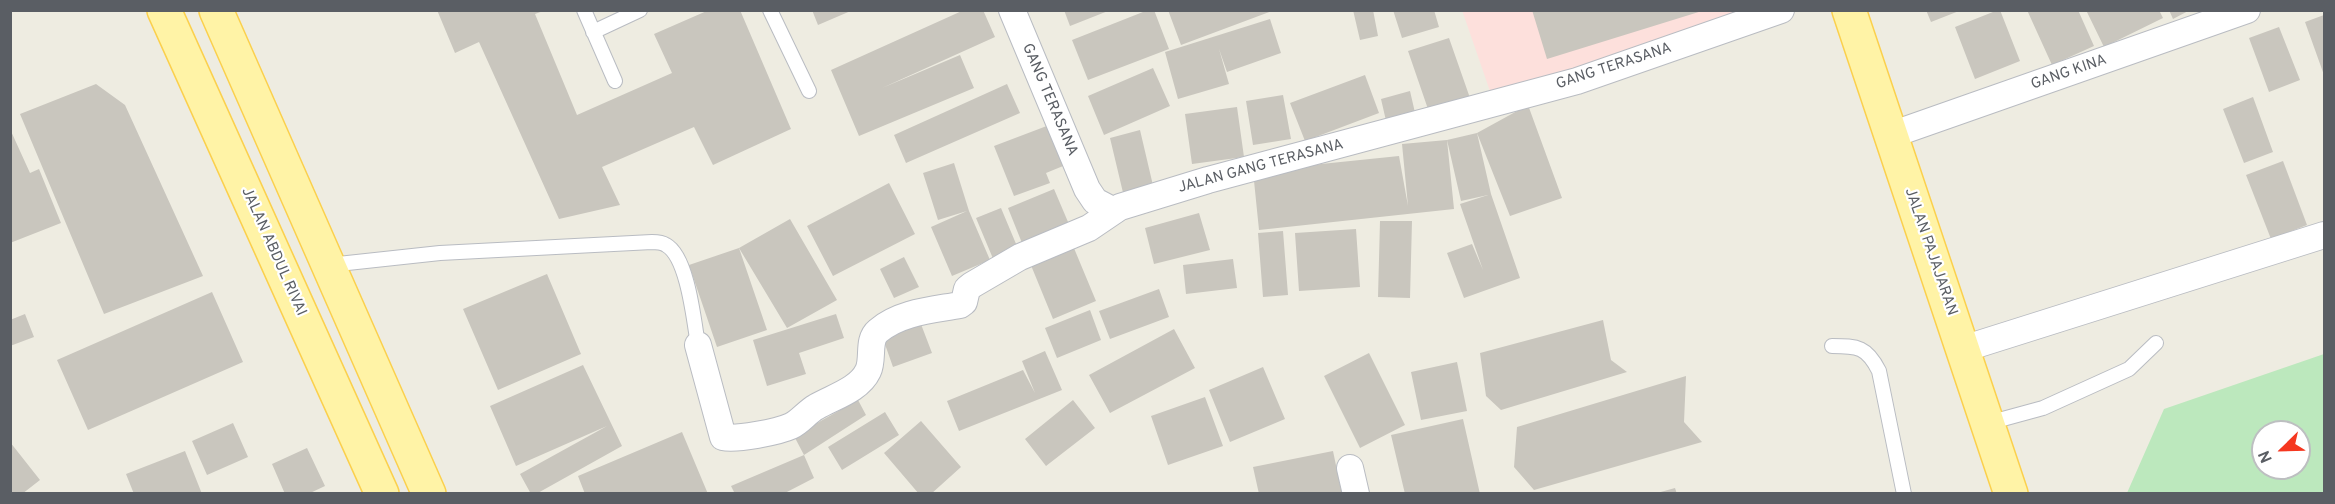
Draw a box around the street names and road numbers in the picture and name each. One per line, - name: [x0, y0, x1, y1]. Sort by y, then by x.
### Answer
- street label: GANG TERASANA: [1554, 40, 1674, 94]
- street label: GANG TERASANA: [1017, 41, 1081, 159]
- street label: GANG KINA: [2029, 52, 2109, 94]
- street label: JALAN GANG TERASANA: [1176, 136, 1346, 198]
- street label: JALAN ABDUL RIVAI: [236, 185, 310, 319]
- street label: JALAN PAJAJARAN: [1900, 186, 1960, 318]

